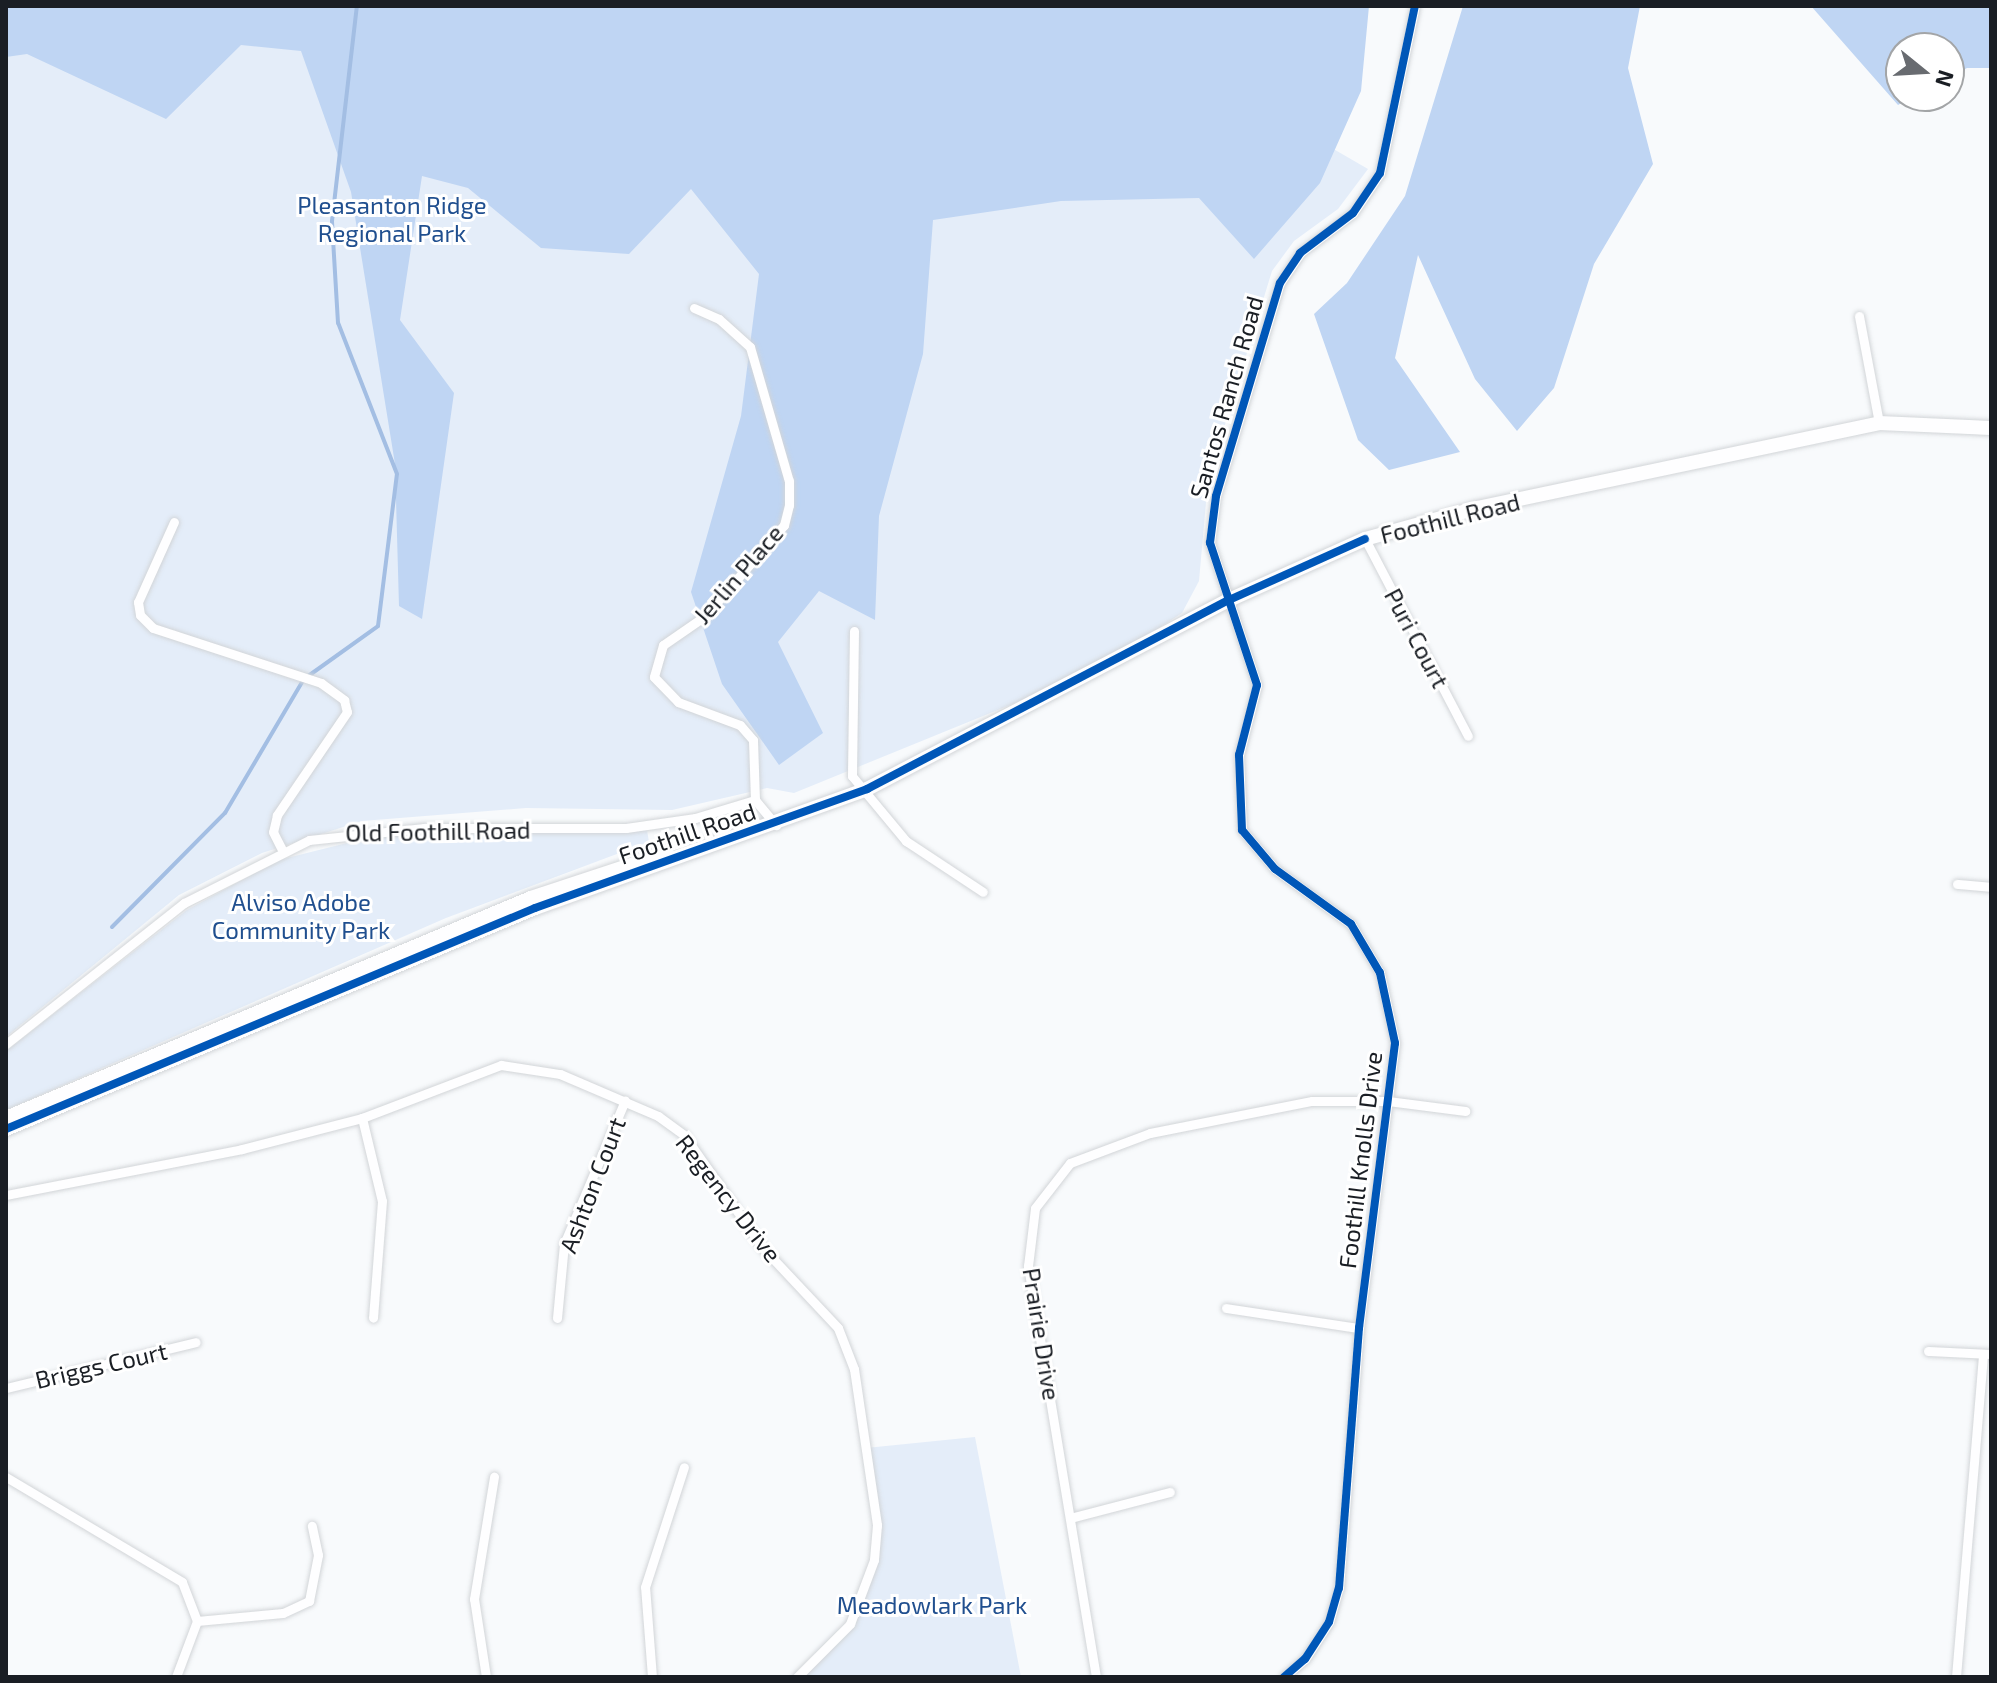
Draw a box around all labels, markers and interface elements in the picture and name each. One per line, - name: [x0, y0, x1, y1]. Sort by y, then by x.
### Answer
- north arrow: [1885, 32, 1965, 112]
- text: N: [1931, 67, 1961, 90]
- park label: Pleasanton Ridge Regional Park: [297, 191, 487, 247]
- street label: Santos Ranch Road: [1183, 293, 1269, 501]
- street label: Foothill Road: [1377, 487, 1523, 549]
- street label: Jerlin Place: [687, 519, 789, 629]
- street label: Puri Court: [1379, 583, 1455, 693]
- street label: Foothill Road: [614, 796, 760, 870]
- street label: Old Foothill Road: [345, 815, 531, 847]
- park label: Alviso Adobe Community Park: [211, 888, 391, 944]
- street label: Foothill Knolls Drive: [1332, 1050, 1388, 1270]
- street label: Ashton Court: [553, 1113, 631, 1257]
- street label: Regency Drive: [670, 1128, 788, 1268]
- street label: Prairie Drive: [1017, 1266, 1067, 1402]
- street label: Briggs Court: [32, 1336, 170, 1394]
- park label: Meadowlark Park: [837, 1591, 1027, 1619]

